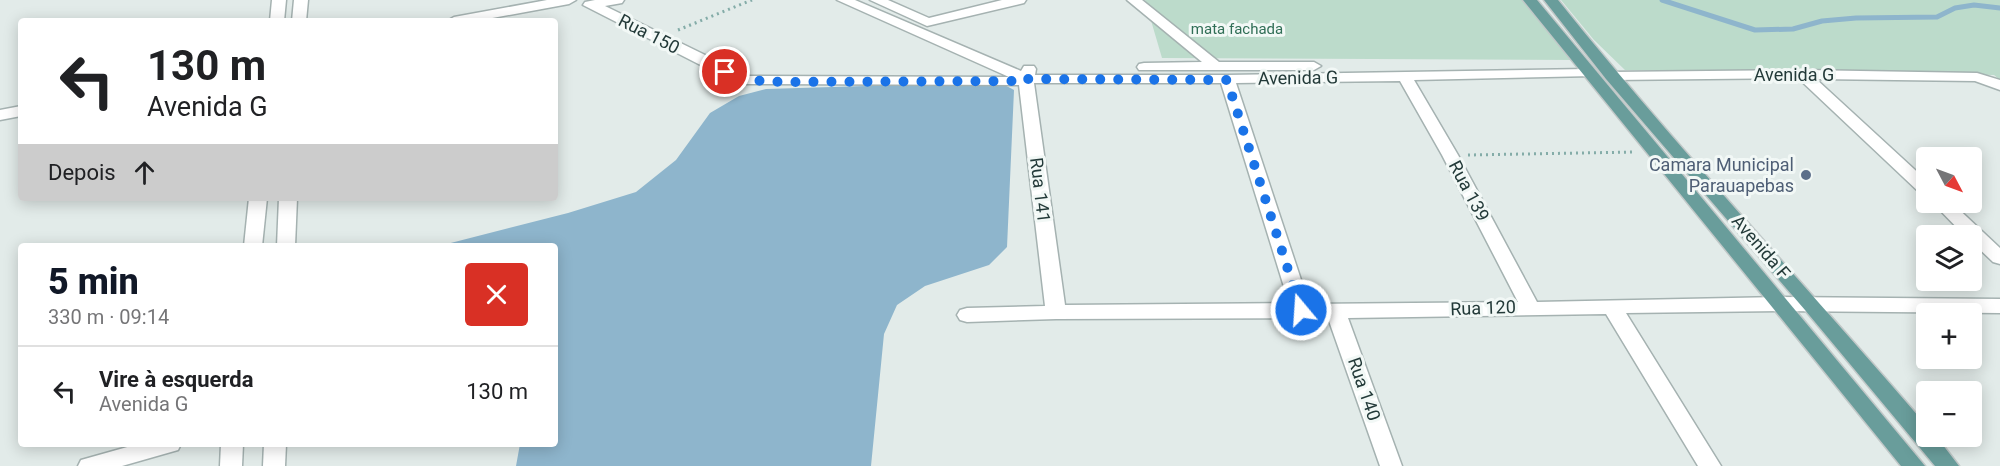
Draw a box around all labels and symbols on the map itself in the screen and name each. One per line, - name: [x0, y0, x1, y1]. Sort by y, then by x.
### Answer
- street label: Rua 150: [615, 9, 683, 58]
- park label: mata fachada: [1191, 20, 1283, 38]
- pin: [699, 46, 750, 97]
- street label: Avenida G: [1754, 64, 1834, 85]
- street label: Avenida G: [1258, 66, 1338, 89]
- north arrow: [1916, 147, 1982, 213]
- place label: Camara Municipal Parauapebas: [1649, 154, 1794, 196]
- street label: Rua 141: [1026, 156, 1055, 224]
- street label: Rua 139: [1445, 157, 1494, 225]
- marker: Camara Municipal Parauapebas: [1799, 168, 1813, 182]
- street label: Avenida F: [1728, 210, 1795, 283]
- position arrow: [1269, 278, 1333, 342]
- street label: Rua 120: [1450, 296, 1516, 319]
- street label: Rua 140: [1344, 354, 1385, 423]

